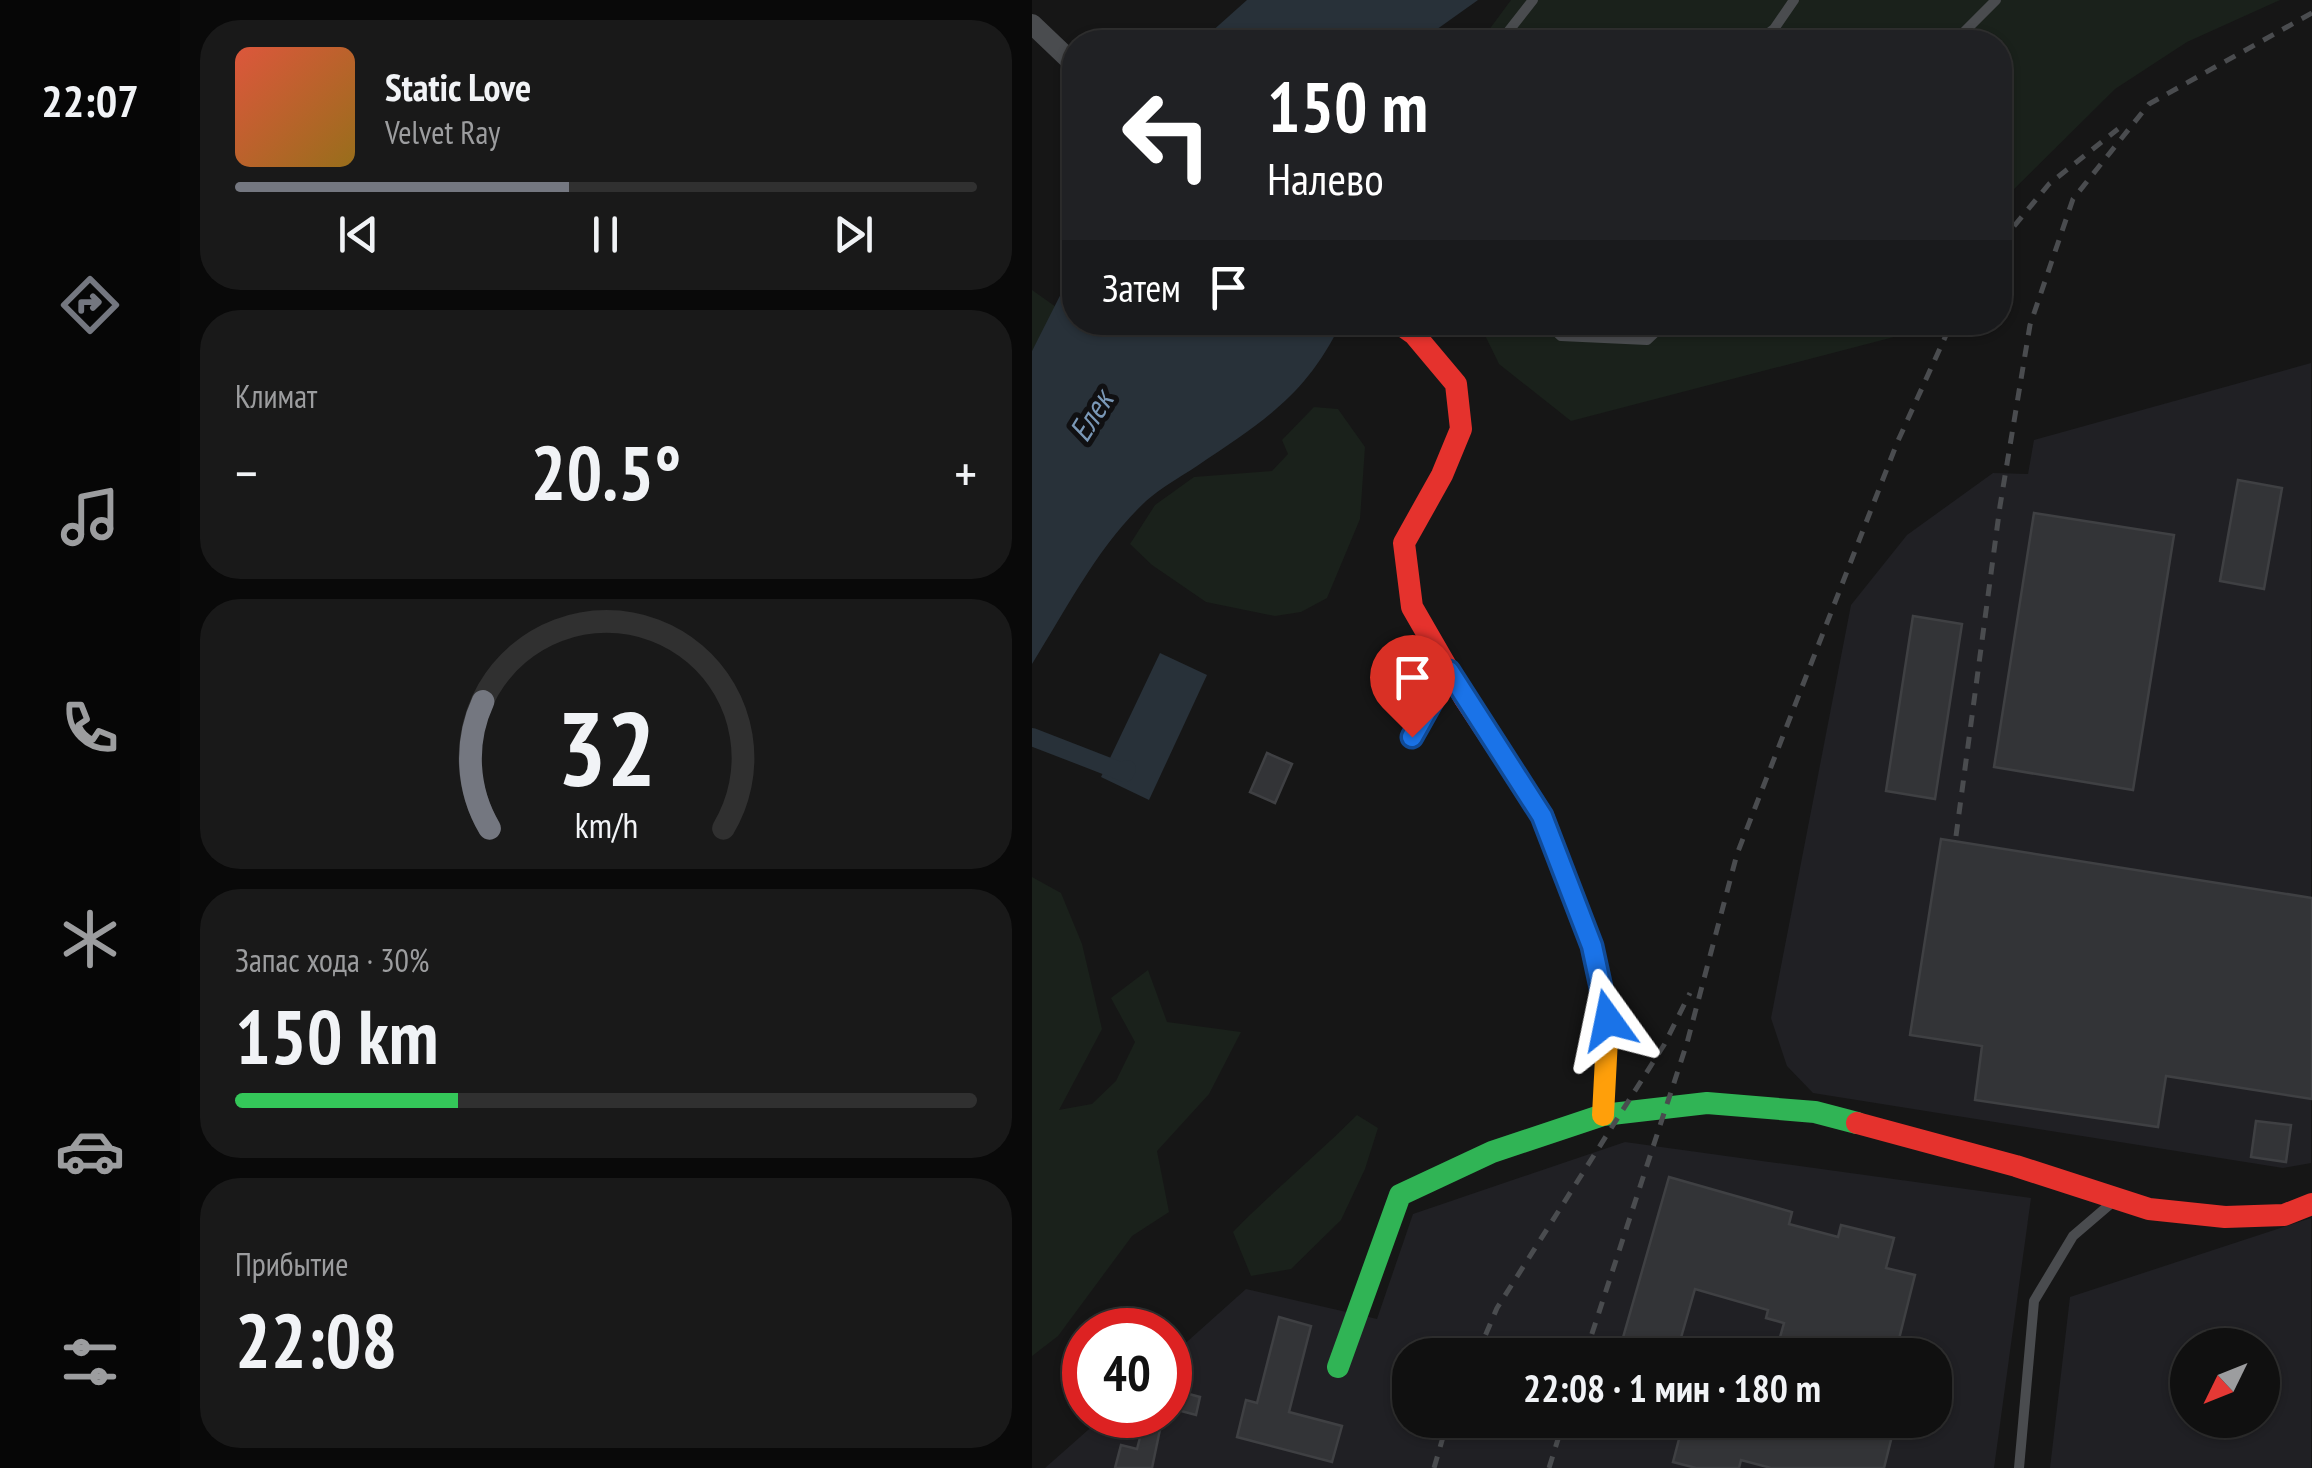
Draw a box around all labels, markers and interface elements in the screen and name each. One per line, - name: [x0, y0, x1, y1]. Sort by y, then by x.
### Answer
- text: 150 m: [1267, 61, 1428, 151]
- text: Static Love: [385, 62, 531, 111]
- icon: left: [1102, 70, 1232, 200]
- text: 22:07: [41, 71, 139, 129]
- text: Velvet Ray: [385, 111, 500, 153]
- text: Налево: [1267, 149, 1384, 207]
- icon: previous: [331, 207, 386, 262]
- icon: pause: [578, 207, 633, 262]
- icon: next: [826, 207, 881, 262]
- icon: arrive: [1201, 260, 1256, 315]
- text: Затем: [1102, 263, 1181, 312]
- icon: directions: [55, 270, 125, 340]
- text: Климат: [235, 375, 317, 417]
- water label: Елек: [1058, 379, 1124, 449]
- text: 20.5°: [531, 424, 681, 521]
- text: −: [235, 437, 258, 508]
- text: +: [954, 437, 977, 508]
- icon: music: [55, 482, 125, 552]
- pin: [1370, 635, 1455, 738]
- icon: arrive: [1385, 650, 1440, 705]
- text: 32: [556, 680, 656, 815]
- icon: phone: [55, 693, 125, 763]
- text: km/h: [574, 802, 638, 848]
- icon: climate: [55, 904, 125, 974]
- text: Запас хода · 30%: [235, 939, 429, 981]
- position arrow: [1556, 968, 1660, 1072]
- text: 150 km: [235, 988, 439, 1085]
- icon: car: [55, 1116, 125, 1186]
- text: Прибытие: [235, 1243, 348, 1285]
- text: 22:08: [235, 1292, 397, 1389]
- speed limit sign: 40: [1062, 1308, 1192, 1438]
- icon: filters: [55, 1327, 125, 1397]
- north arrow: [2170, 1328, 2280, 1438]
- map controls: [2170, 1328, 2280, 1438]
- text: 22:08 · 1 мин · 180 m: [1523, 1363, 1821, 1412]

